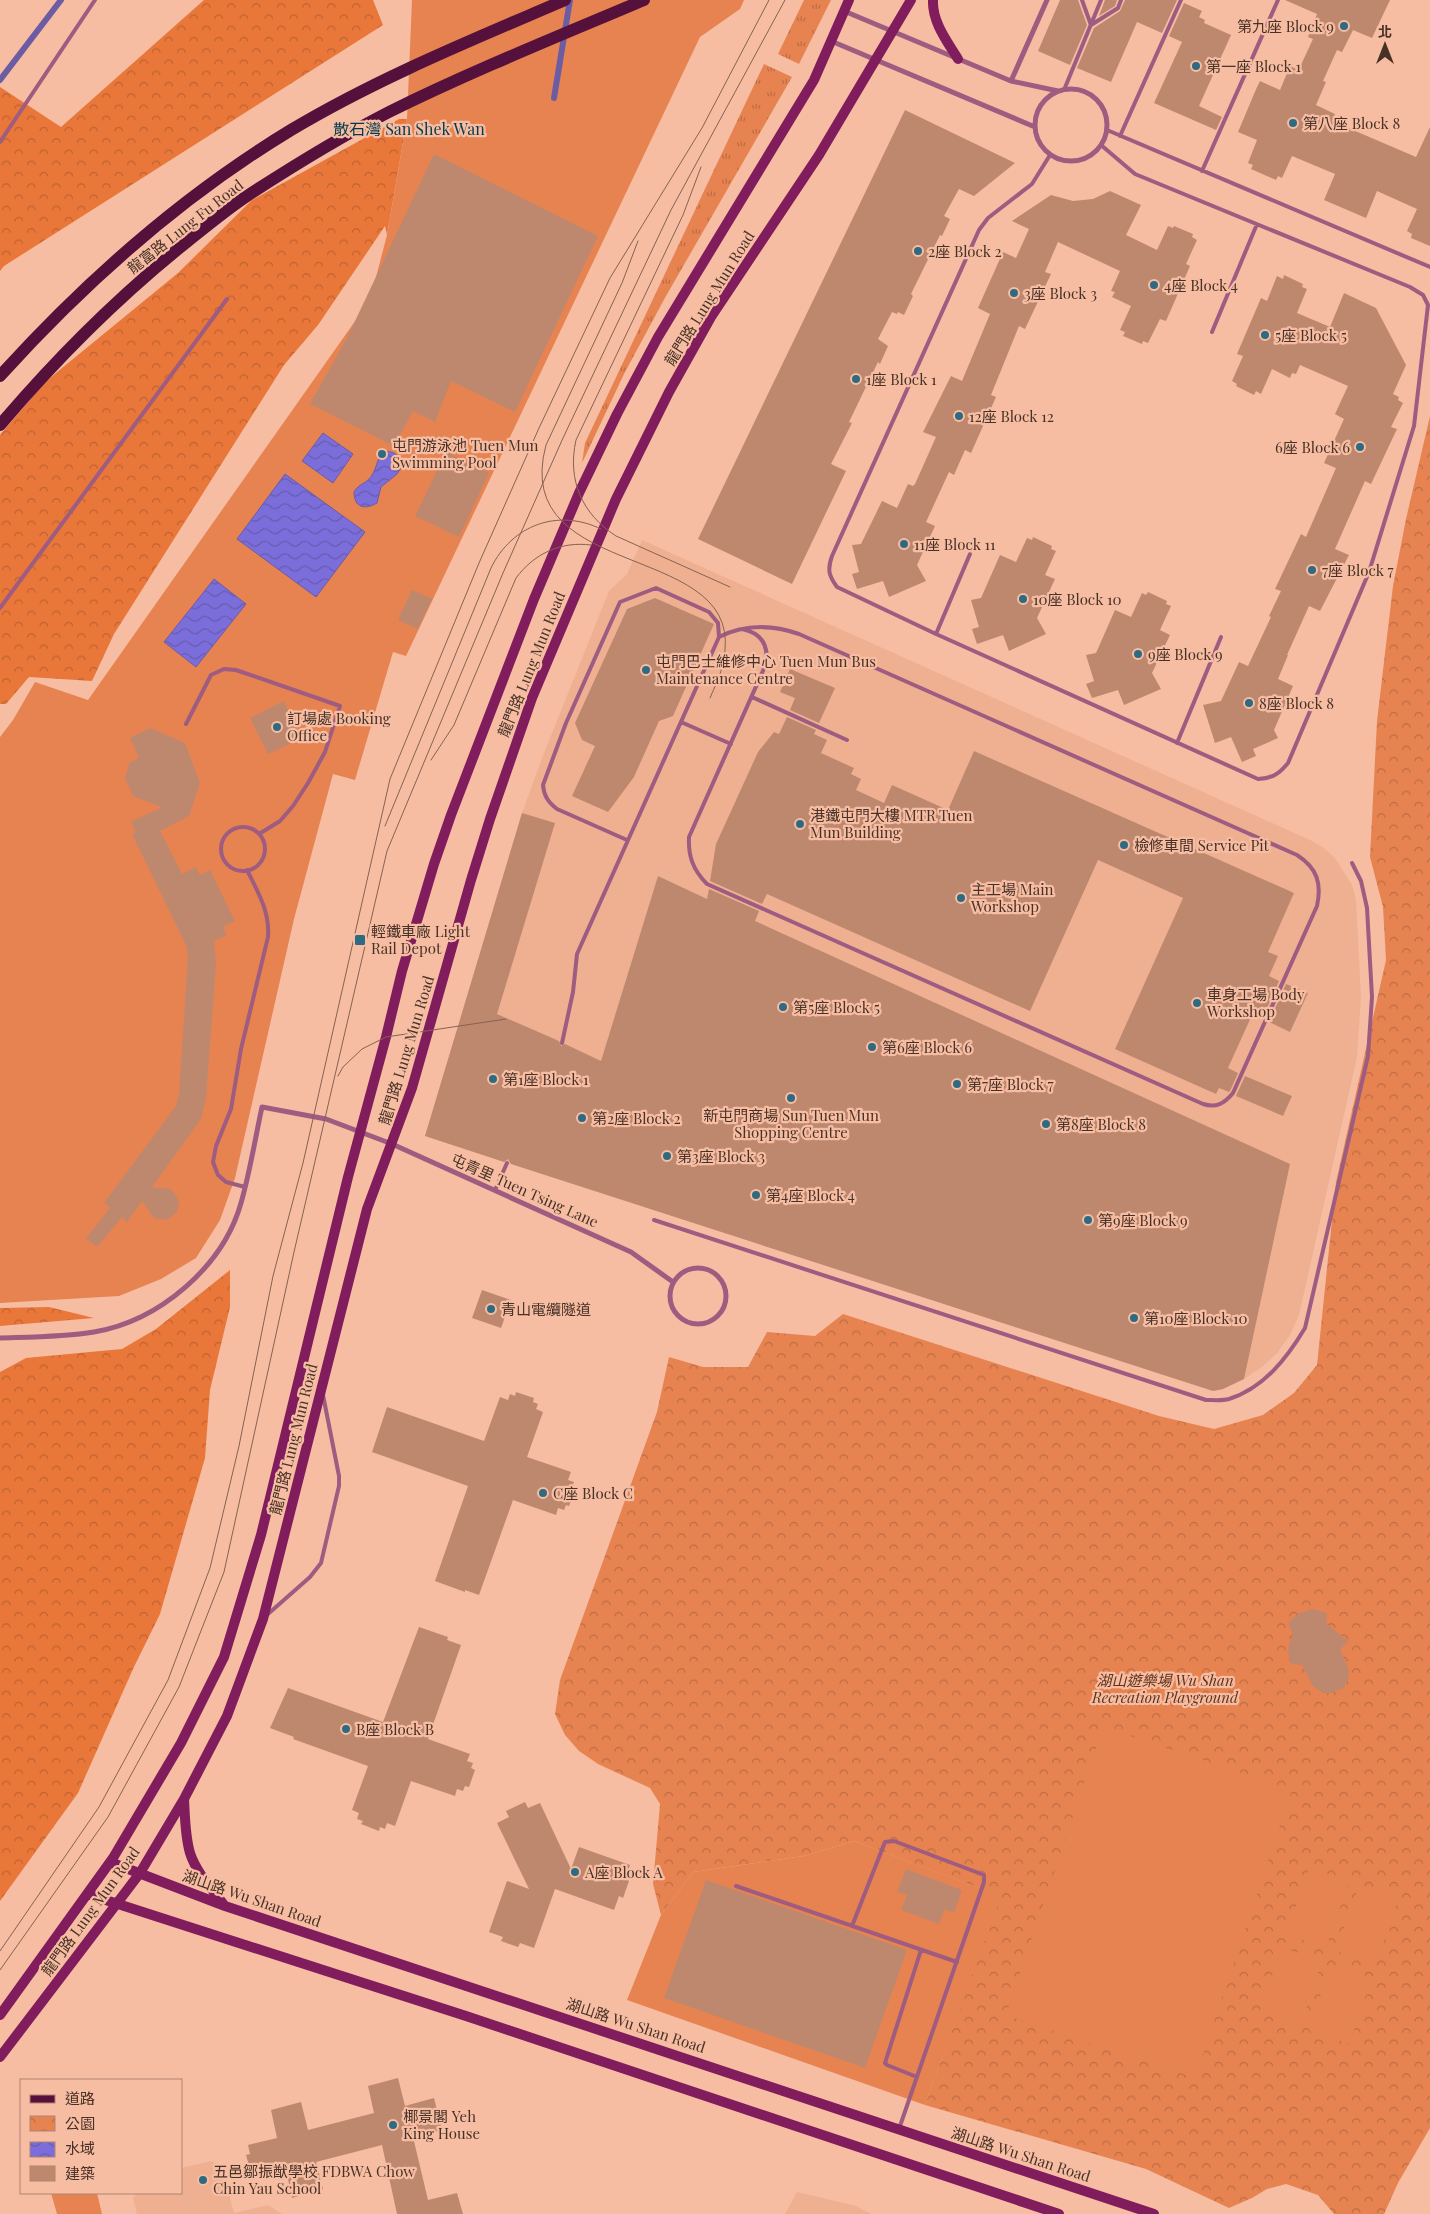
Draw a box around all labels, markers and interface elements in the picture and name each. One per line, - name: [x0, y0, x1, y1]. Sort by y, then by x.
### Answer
- place label: 第九座 Block 9: [1237, 16, 1334, 36]
- marker: 第九座 Block 9: [1338, 20, 1350, 32]
- north arrow: [1360, 20, 1410, 70]
- text: 北: [1378, 22, 1392, 41]
- place label: 第一座 Block 1: [1206, 56, 1301, 76]
- marker: 第一座 Block 1: [1190, 60, 1202, 72]
- place label: 第八座 Block 8: [1303, 113, 1400, 133]
- marker: 第八座 Block 8: [1287, 117, 1299, 129]
- district label: 散石灣 San Shek Wan: [333, 118, 485, 139]
- street label: 龍富路 Lung Fu Road: [123, 174, 247, 278]
- street label: 龍門路 Lung Mun Road: [659, 227, 759, 369]
- place label: 2座 Block 2: [928, 241, 1002, 261]
- marker: 2座 Block 2: [912, 245, 924, 257]
- place label: 4座 Block 4: [1164, 275, 1238, 295]
- marker: 4座 Block 4: [1148, 279, 1160, 291]
- place label: 3座 Block 3: [1024, 283, 1097, 303]
- marker: 3座 Block 3: [1008, 287, 1020, 299]
- place label: 5座 Block 5: [1275, 325, 1347, 345]
- marker: 5座 Block 5: [1259, 329, 1271, 341]
- place label: 1座 Block 1: [866, 369, 937, 389]
- marker: 1座 Block 1: [850, 373, 862, 385]
- place label: 12座 Block 12: [969, 406, 1054, 426]
- marker: 12座 Block 12: [953, 410, 965, 422]
- place label: 屯門游泳池 Tuen Mun Swimming Pool: [392, 435, 539, 472]
- place label: 6座 Block 6: [1275, 437, 1350, 457]
- marker: 6座 Block 6: [1354, 441, 1366, 453]
- marker: 屯門游泳池 Tuen Mun Swimming Pool: [376, 448, 388, 460]
- place label: 11座 Block 11: [914, 534, 996, 554]
- marker: 11座 Block 11: [898, 538, 910, 550]
- place label: 7座 Block 7: [1322, 560, 1394, 580]
- marker: 7座 Block 7: [1306, 564, 1318, 576]
- street label: 龍門路 Lung Mun Road: [493, 588, 569, 740]
- place label: 10座 Block 10: [1033, 589, 1122, 609]
- marker: 10座 Block 10: [1017, 593, 1029, 605]
- place label: 9座 Block 9: [1148, 644, 1223, 664]
- marker: 9座 Block 9: [1132, 648, 1144, 660]
- place label: 屯門巴士維修中心 Tuen Mun Bus Maintenance Centre: [656, 651, 876, 688]
- marker: 屯門巴士維修中心 Tuen Mun Bus Maintenance Centre: [640, 664, 652, 676]
- place label: 8座 Block 8: [1259, 693, 1334, 713]
- marker: 8座 Block 8: [1243, 697, 1255, 709]
- place label: 訂場處 Booking Office: [287, 708, 391, 745]
- marker: 訂場處 Booking Office: [271, 721, 283, 733]
- place label: 港鐵屯門大樓 MTR Tuen Mun Building: [810, 805, 973, 842]
- marker: 港鐵屯門大樓 MTR Tuen Mun Building: [794, 818, 806, 830]
- place label: 檢修車間 Service Pit: [1134, 835, 1270, 855]
- marker: 檢修車間 Service Pit: [1118, 839, 1130, 851]
- place label: 主工場 Main Workshop: [970, 879, 1054, 916]
- marker: 主工場 Main Workshop: [955, 892, 967, 904]
- place label: 輕鐵車廠 Light Rail Depot: [371, 921, 471, 958]
- marker: 輕鐵車廠 Light Rail Depot: [353, 933, 367, 947]
- street label: 龍門路 Lung Mun Road: [374, 973, 438, 1127]
- place label: 車身工場 Body Workshop: [1206, 984, 1305, 1021]
- place label: 第5座 Block 5: [793, 997, 880, 1017]
- marker: 車身工場 Body Workshop: [1191, 997, 1203, 1009]
- marker: 第5座 Block 5: [777, 1001, 789, 1013]
- place label: 第6座 Block 6: [882, 1037, 972, 1057]
- marker: 第6座 Block 6: [866, 1041, 878, 1053]
- place label: 第1座 Block 1: [503, 1069, 589, 1089]
- marker: 第1座 Block 1: [487, 1073, 499, 1085]
- place label: 第7座 Block 7: [967, 1074, 1054, 1094]
- marker: 第7座 Block 7: [951, 1078, 963, 1090]
- marker: 新屯門商場 Sun Tuen Mun Shopping Centre: [785, 1092, 797, 1104]
- place label: 新屯門商場 Sun Tuen Mun Shopping Centre: [703, 1105, 879, 1142]
- place label: 第2座 Block 2: [592, 1108, 681, 1128]
- marker: 第2座 Block 2: [576, 1112, 588, 1124]
- place label: 第8座 Block 8: [1056, 1114, 1146, 1134]
- marker: 第8座 Block 8: [1040, 1118, 1052, 1130]
- place label: 第3座 Block 3: [677, 1146, 765, 1166]
- street label: 屯青里 Tuen Tsing Lane: [448, 1148, 602, 1232]
- marker: 第3座 Block 3: [661, 1150, 673, 1162]
- place label: 第4座 Block 4: [766, 1185, 855, 1205]
- marker: 第4座 Block 4: [750, 1189, 762, 1201]
- place label: 第9座 Block 9: [1098, 1210, 1188, 1230]
- marker: 第9座 Block 9: [1082, 1214, 1094, 1226]
- place label: 青山電纜隧道: [501, 1299, 591, 1319]
- marker: 青山電纜隧道: [485, 1303, 497, 1315]
- place label: 第10座 Block 10: [1144, 1308, 1248, 1328]
- marker: 第10座 Block 10: [1128, 1312, 1140, 1324]
- street label: 龍門路 Lung Mun Road: [265, 1361, 322, 1517]
- place label: C座 Block C: [553, 1483, 633, 1503]
- marker: C座 Block C: [537, 1487, 549, 1499]
- park label: 湖山遊樂場 Wu Shan Recreation Playground: [1091, 1670, 1239, 1707]
- place label: B座 Block B: [356, 1719, 434, 1739]
- marker: B座 Block B: [340, 1723, 352, 1735]
- street label: 龍門路 Lung Mun Road: [36, 1842, 144, 1980]
- place label: A座 Block A: [584, 1862, 663, 1882]
- street label: 湖山路 Wu Shan Road: [180, 1865, 324, 1931]
- marker: A座 Block A: [569, 1866, 581, 1878]
- street label: 湖山路 Wu Shan Road: [564, 1993, 709, 2057]
- legend: [20, 2079, 182, 2194]
- text: 道路: [65, 2088, 95, 2108]
- place label: 椰景閣 Yeh King House: [403, 2106, 480, 2143]
- text: 公園: [65, 2113, 95, 2133]
- marker: 椰景閣 Yeh King House: [387, 2119, 399, 2131]
- street label: 湖山路 Wu Shan Road: [949, 2122, 1094, 2186]
- text: 水域: [65, 2138, 95, 2158]
- place label: 五邑鄒振猷學校 FDBWA Chow Chin Yau School: [213, 2161, 415, 2198]
- text: 建築: [65, 2163, 95, 2183]
- marker: 五邑鄒振猷學校 FDBWA Chow Chin Yau School: [197, 2174, 209, 2186]

